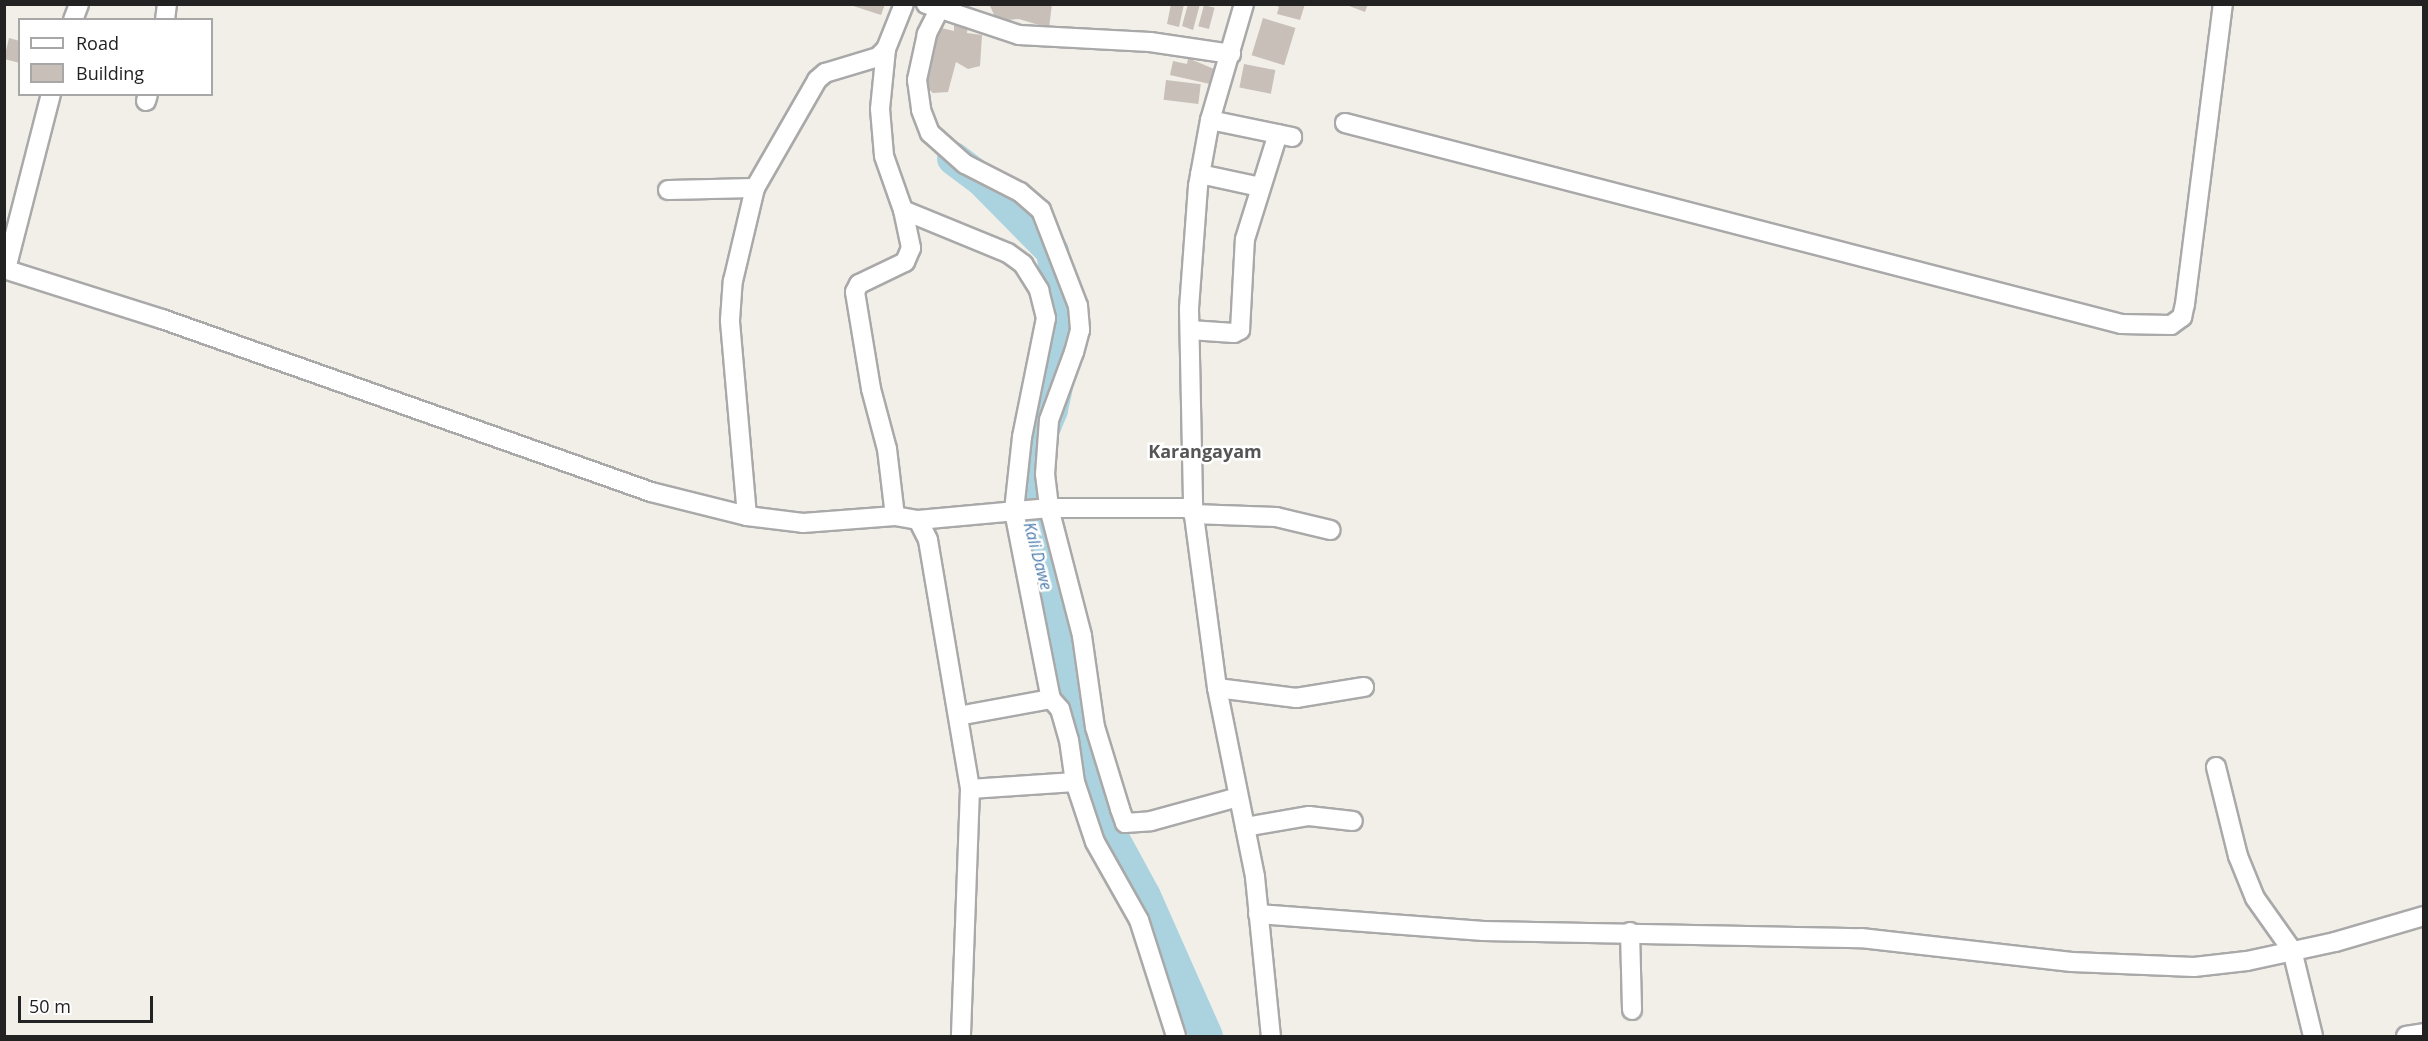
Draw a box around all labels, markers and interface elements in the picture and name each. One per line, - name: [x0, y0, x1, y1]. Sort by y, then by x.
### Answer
- legend: [18, 18, 213, 96]
- text: Road: [76, 31, 119, 55]
- text: Building: [76, 61, 144, 85]
- district label: Karangayam: [1148, 440, 1262, 462]
- water label: Kali Dawe: [1020, 520, 1056, 592]
- scale bar: [21, 984, 156, 1022]
- text: 50 m: [29, 994, 71, 1018]

